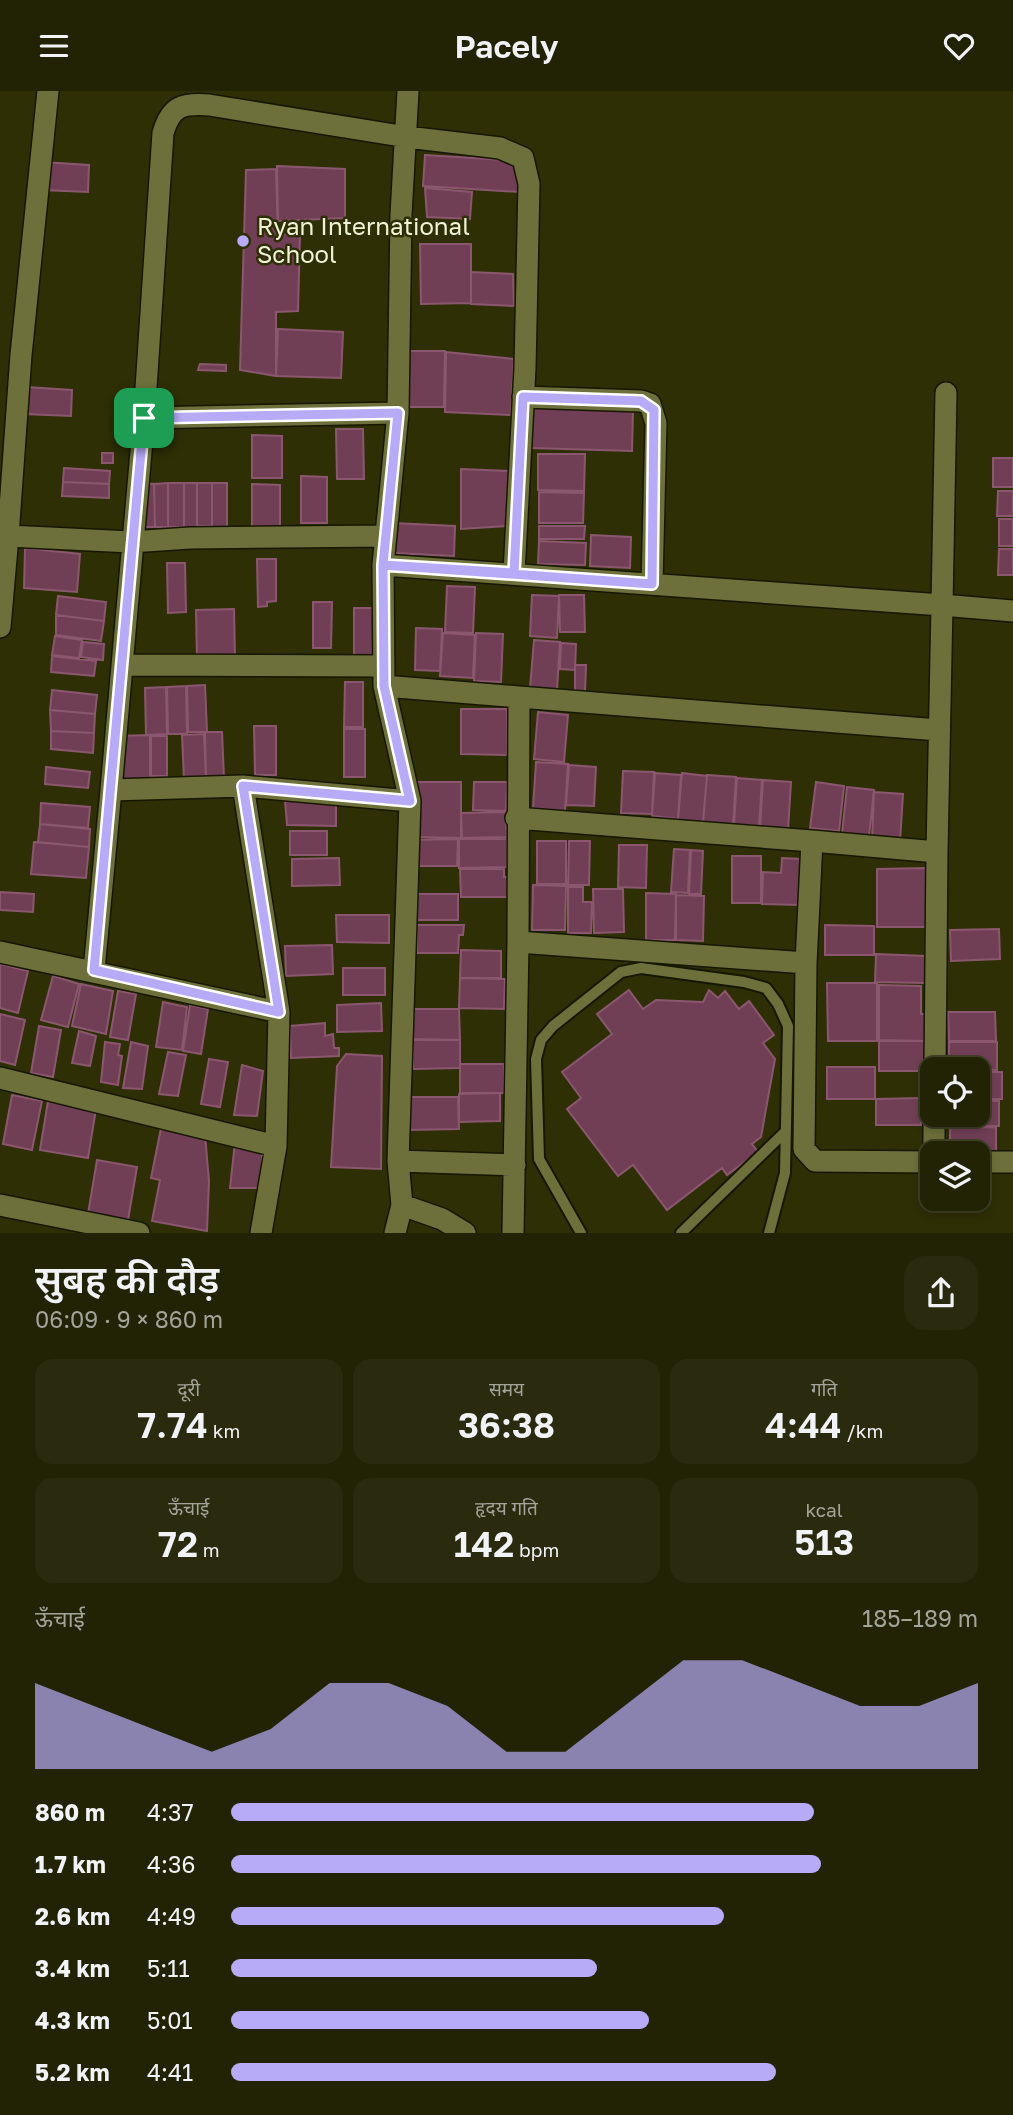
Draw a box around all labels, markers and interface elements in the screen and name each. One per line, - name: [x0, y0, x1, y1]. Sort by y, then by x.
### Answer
- icon: menu: [35, 27, 73, 65]
- text: Pacely: [454, 27, 559, 65]
- icon: heart: [940, 27, 978, 65]
- place label: Ryan International School: [257, 211, 470, 268]
- marker: Ryan International School: [235, 233, 251, 249]
- pin: [114, 388, 174, 448]
- icon: arrive: [125, 399, 163, 437]
- map controls: [920, 1057, 990, 1211]
- button: locate: [920, 1057, 990, 1127]
- button: layers: [920, 1141, 990, 1211]
- text: सुबह की दौड़: [35, 1256, 219, 1301]
- button: share: [904, 1256, 978, 1330]
- text: 06:09 · 9 × 860 m: [35, 1305, 223, 1333]
- text: दूरी: [177, 1377, 200, 1400]
- text: समय: [489, 1377, 524, 1400]
- text: गति: [811, 1377, 837, 1400]
- text: 7.74: [137, 1404, 208, 1446]
- text: 36:38: [458, 1404, 555, 1446]
- text: 4:44: [765, 1404, 842, 1446]
- text: km: [208, 1419, 240, 1442]
- text: /km: [842, 1419, 883, 1442]
- text: ऊँचाई: [168, 1496, 209, 1519]
- text: हृदय गति: [475, 1496, 538, 1519]
- text: kcal: [805, 1498, 843, 1521]
- text: 513: [794, 1521, 854, 1563]
- text: 72: [158, 1523, 198, 1565]
- text: 142: [454, 1523, 514, 1565]
- text: m: [198, 1538, 220, 1561]
- text: bpm: [514, 1538, 559, 1561]
- text: ऊँचाई: [35, 1604, 85, 1632]
- text: 185–189 m: [862, 1604, 978, 1632]
- text: 860 m: [35, 1798, 105, 1826]
- text: 4:37: [147, 1798, 194, 1826]
- text: 1.7 km: [35, 1850, 106, 1878]
- text: 4:36: [147, 1850, 195, 1878]
- text: 2.6 km: [35, 1902, 110, 1930]
- text: 4:49: [147, 1902, 196, 1930]
- text: 3.4 km: [35, 1954, 110, 1982]
- text: 5:11: [147, 1954, 190, 1982]
- text: 4.3 km: [35, 2006, 110, 2034]
- text: 5:01: [147, 2006, 193, 2034]
- text: 5.2 km: [35, 2058, 110, 2086]
- text: 4:41: [147, 2058, 193, 2086]

